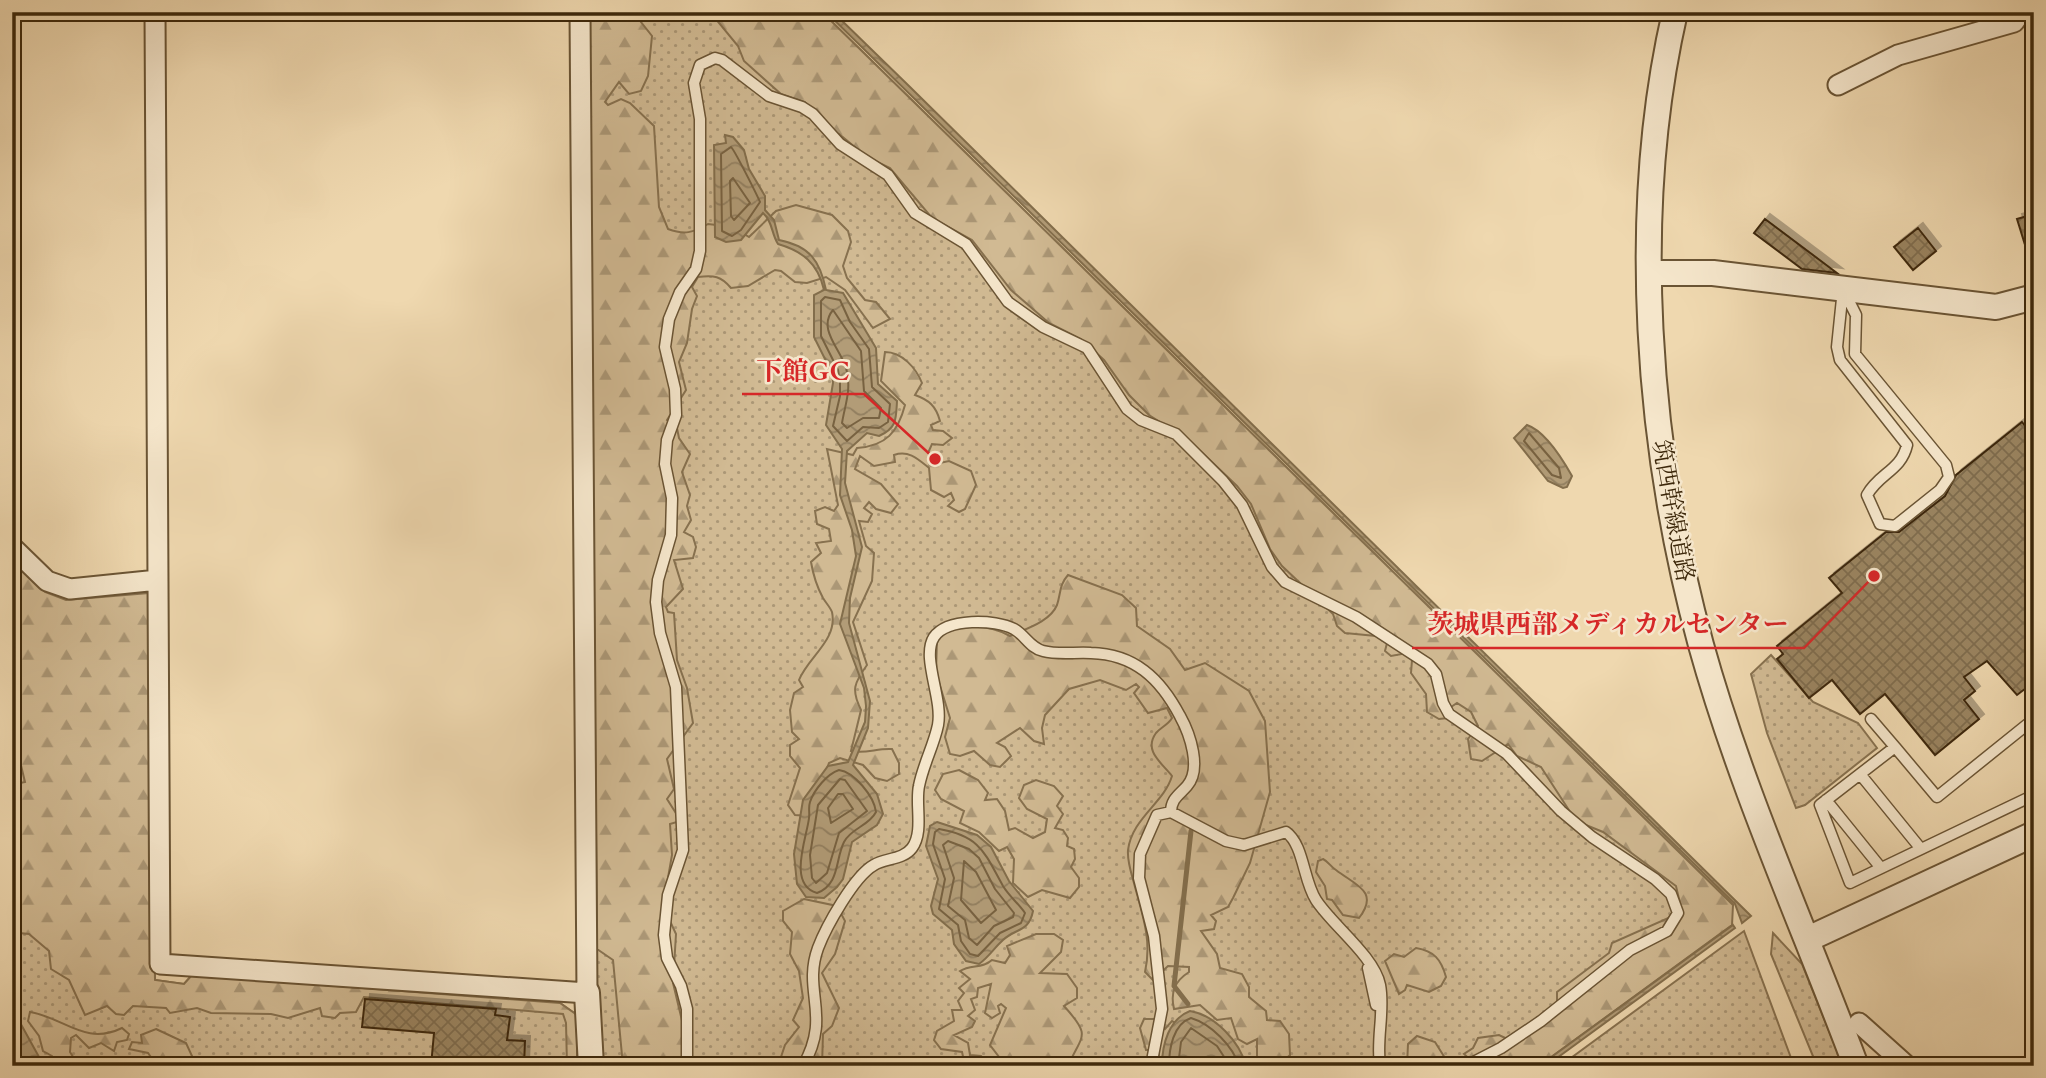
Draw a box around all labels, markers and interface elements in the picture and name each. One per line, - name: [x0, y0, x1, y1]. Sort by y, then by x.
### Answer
- callout: 下館GC: [742, 347, 864, 394]
- text: 下館GC: [756, 354, 850, 389]
- street label: 筑西幹線道路: [1644, 437, 1702, 585]
- callout: 茨城県西部メディカルセンター: [1412, 601, 1804, 648]
- text: 茨城県西部メディカルセンター: [1428, 607, 1788, 642]

